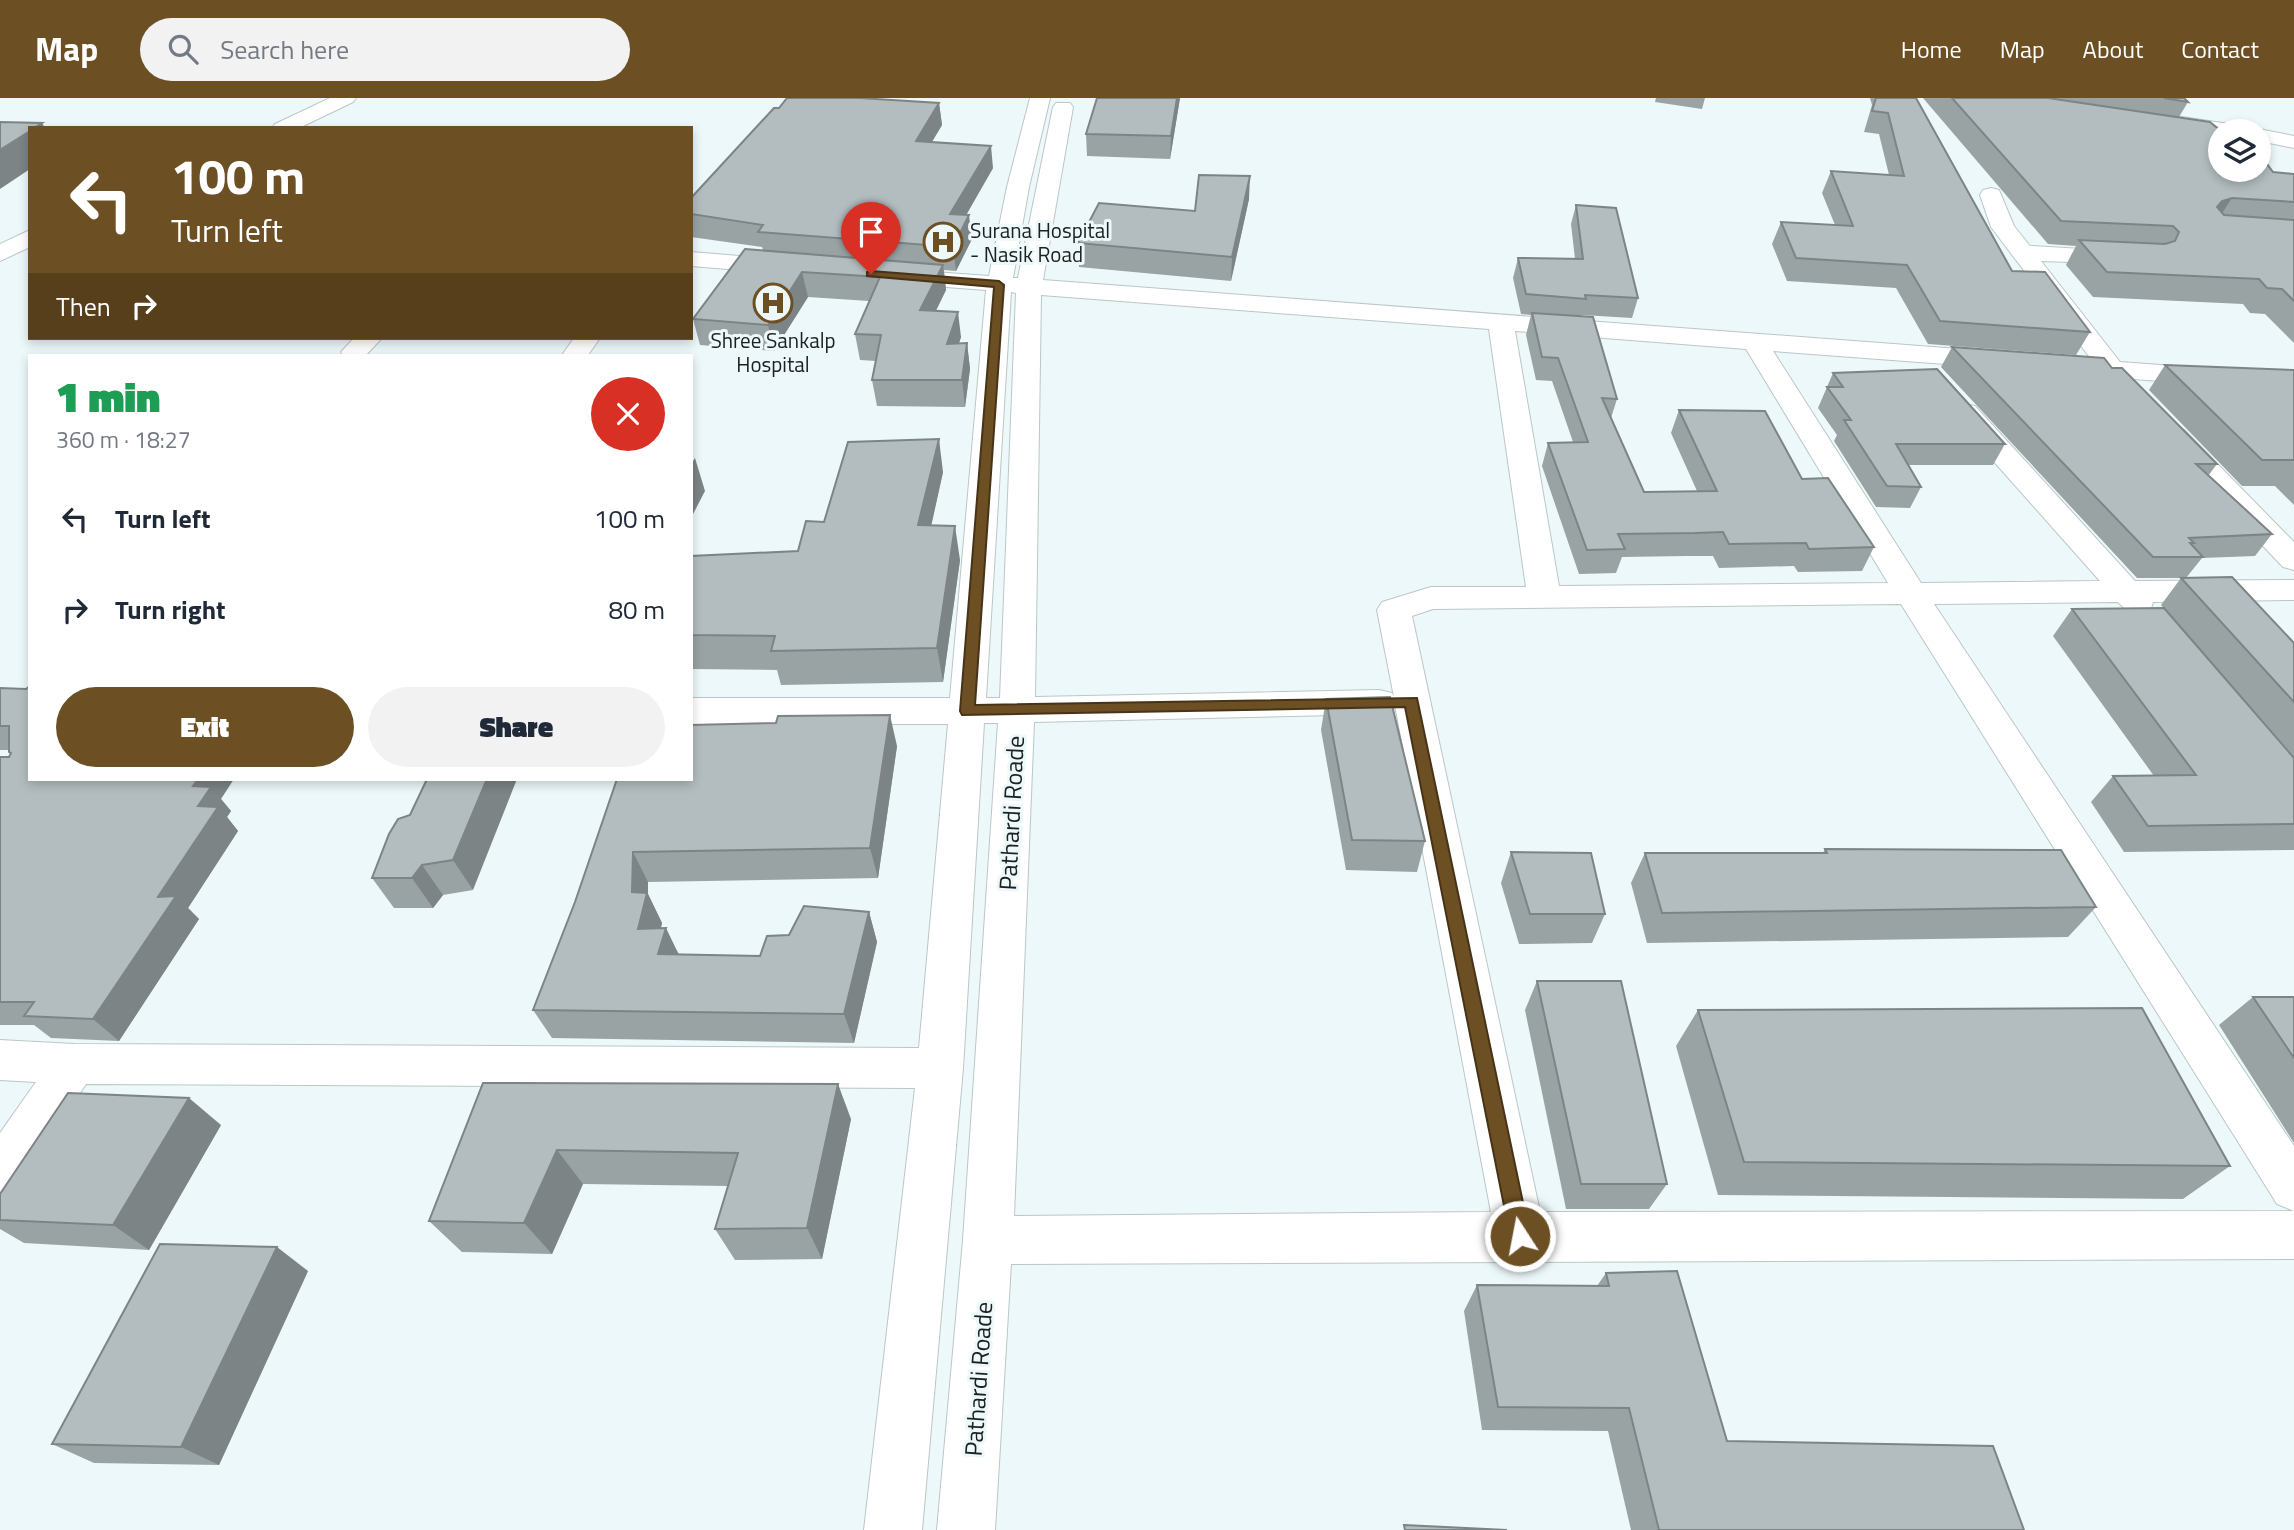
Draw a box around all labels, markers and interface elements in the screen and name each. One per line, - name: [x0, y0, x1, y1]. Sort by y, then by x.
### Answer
- search box: [140, 18, 630, 81]
- text: Map: [35, 24, 98, 74]
- icon: search: [164, 30, 202, 68]
- text: Search here: [220, 30, 349, 69]
- text: Home: [1901, 31, 1962, 67]
- text: Map: [2000, 31, 2045, 67]
- text: About: [2083, 31, 2143, 67]
- text: Contact: [2181, 31, 2259, 67]
- map controls: [2208, 119, 2271, 182]
- button: layers: [2208, 119, 2271, 182]
- text: 100 m: [171, 138, 305, 213]
- icon: left: [56, 154, 147, 245]
- pin: [841, 202, 901, 274]
- text: Turn left: [171, 206, 283, 254]
- icon: arrive: [852, 213, 890, 251]
- place label: Surana Hospital - Nasik Road: [970, 214, 1110, 270]
- hospital icon: Surana Hospital - Nasik Road: [922, 221, 964, 263]
- hospital icon: Shree Sankalp Hospital: [752, 282, 794, 324]
- text: Then: [56, 287, 111, 326]
- icon: right: [125, 287, 163, 325]
- place label: Shree Sankalp Hospital: [710, 324, 836, 380]
- text: 1 min: [56, 364, 160, 428]
- button: close: [591, 377, 665, 451]
- text: 360 m · 18:27: [56, 422, 191, 457]
- text: Turn left: [115, 499, 210, 538]
- text: 100 m: [594, 499, 665, 538]
- icon: left: [56, 500, 94, 538]
- text: Turn right: [115, 590, 226, 629]
- text: 80 m: [608, 590, 665, 629]
- icon: right: [56, 591, 94, 629]
- button: Exit: [56, 687, 354, 767]
- button: Share: [368, 687, 665, 767]
- street label: Pathardi Roade: [989, 735, 1033, 891]
- position arrow: [1483, 1199, 1557, 1273]
- street label: Pathardi Roade: [955, 1301, 1001, 1457]

